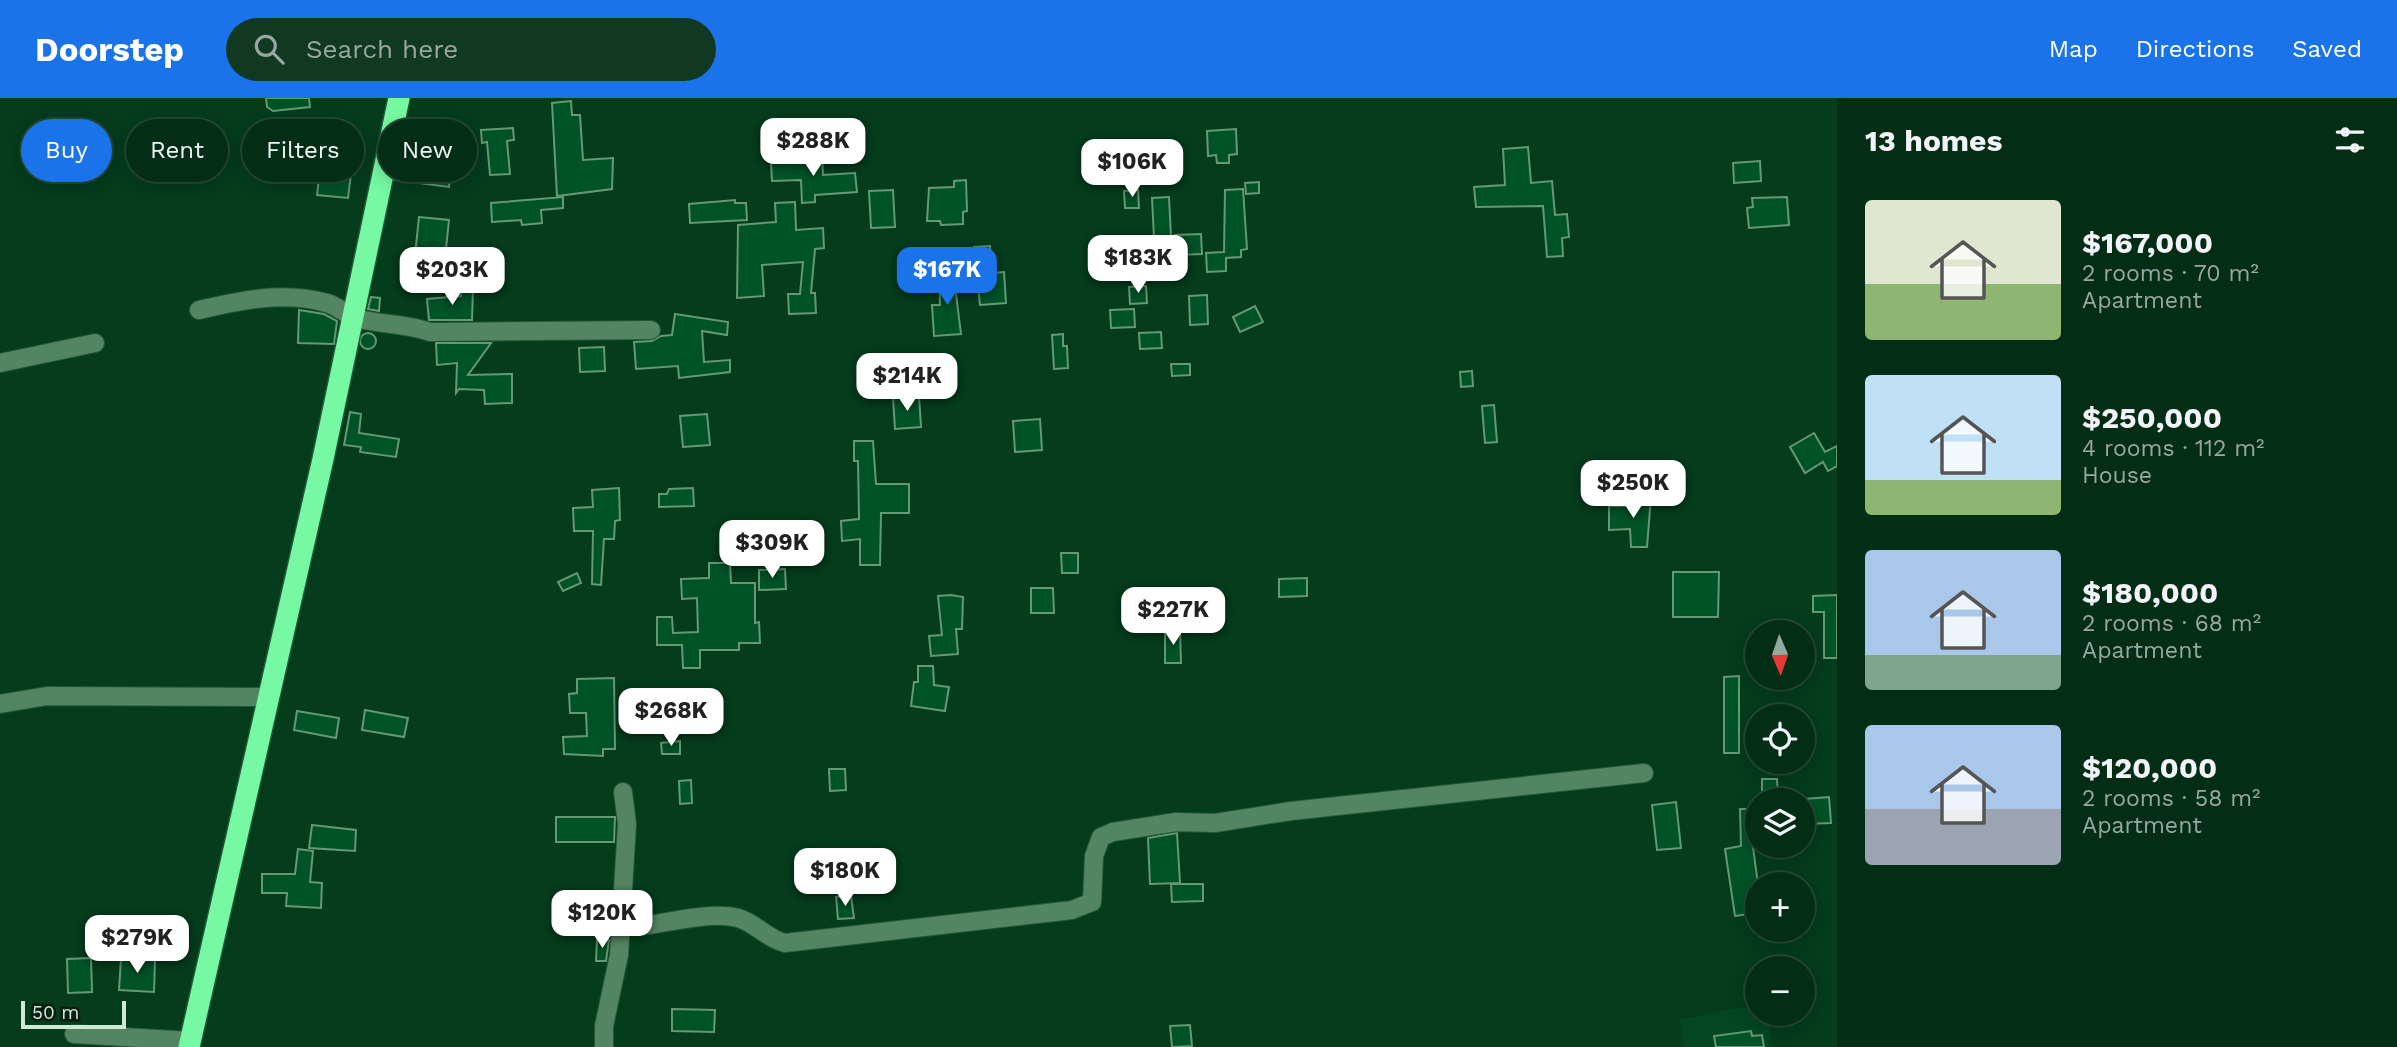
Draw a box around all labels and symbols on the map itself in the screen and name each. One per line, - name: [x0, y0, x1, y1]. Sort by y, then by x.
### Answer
- pin: $288K: [764, 118, 862, 178]
- pin: $106K: [1083, 140, 1181, 199]
- pin: $183K: [1089, 236, 1187, 295]
- pin: $203K: [403, 248, 501, 307]
- pin: $167K: [898, 248, 996, 307]
- pin: $214K: [858, 354, 956, 413]
- pin: $250K: [1584, 460, 1682, 520]
- pin: $309K: [723, 520, 821, 580]
- pin: $227K: [1124, 588, 1222, 647]
- north arrow: [1745, 620, 1815, 690]
- pin: $268K: [622, 688, 720, 748]
- pin: $180K: [796, 848, 894, 908]
- pin: $120K: [553, 890, 651, 950]
- pin: $279K: [88, 916, 186, 975]
- scale bar: [21, 998, 126, 1030]

